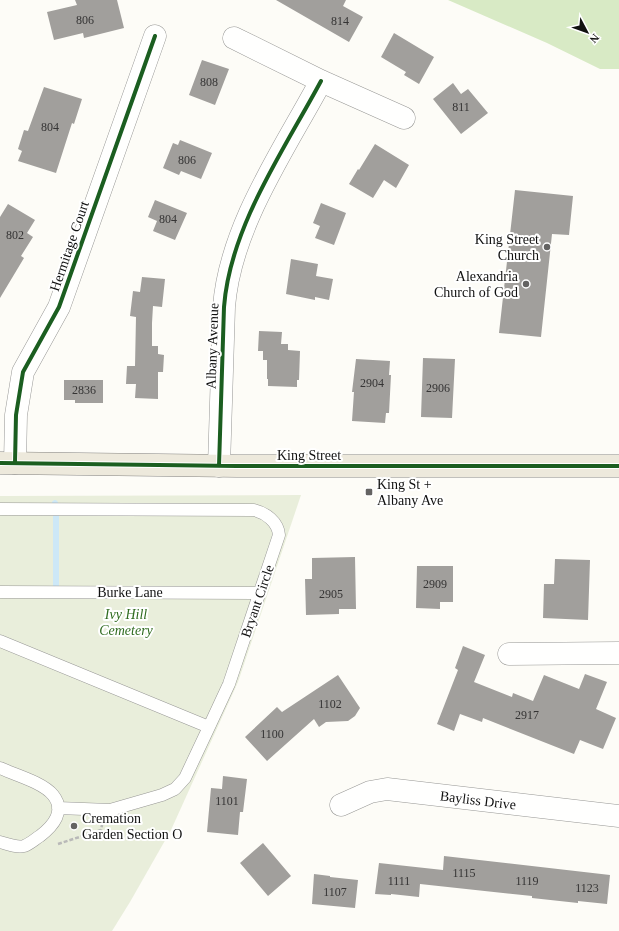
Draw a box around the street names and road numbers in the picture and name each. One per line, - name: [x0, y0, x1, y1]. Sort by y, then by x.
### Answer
- street label: Hermitage Court: [47, 199, 92, 293]
- street label: Albany Avenue: [203, 303, 222, 389]
- street label: King Street: [277, 448, 341, 463]
- street label: Bryant Circle: [238, 563, 277, 639]
- street label: Burke Lane: [97, 585, 163, 600]
- street label: Bayliss Drive: [439, 788, 517, 813]

